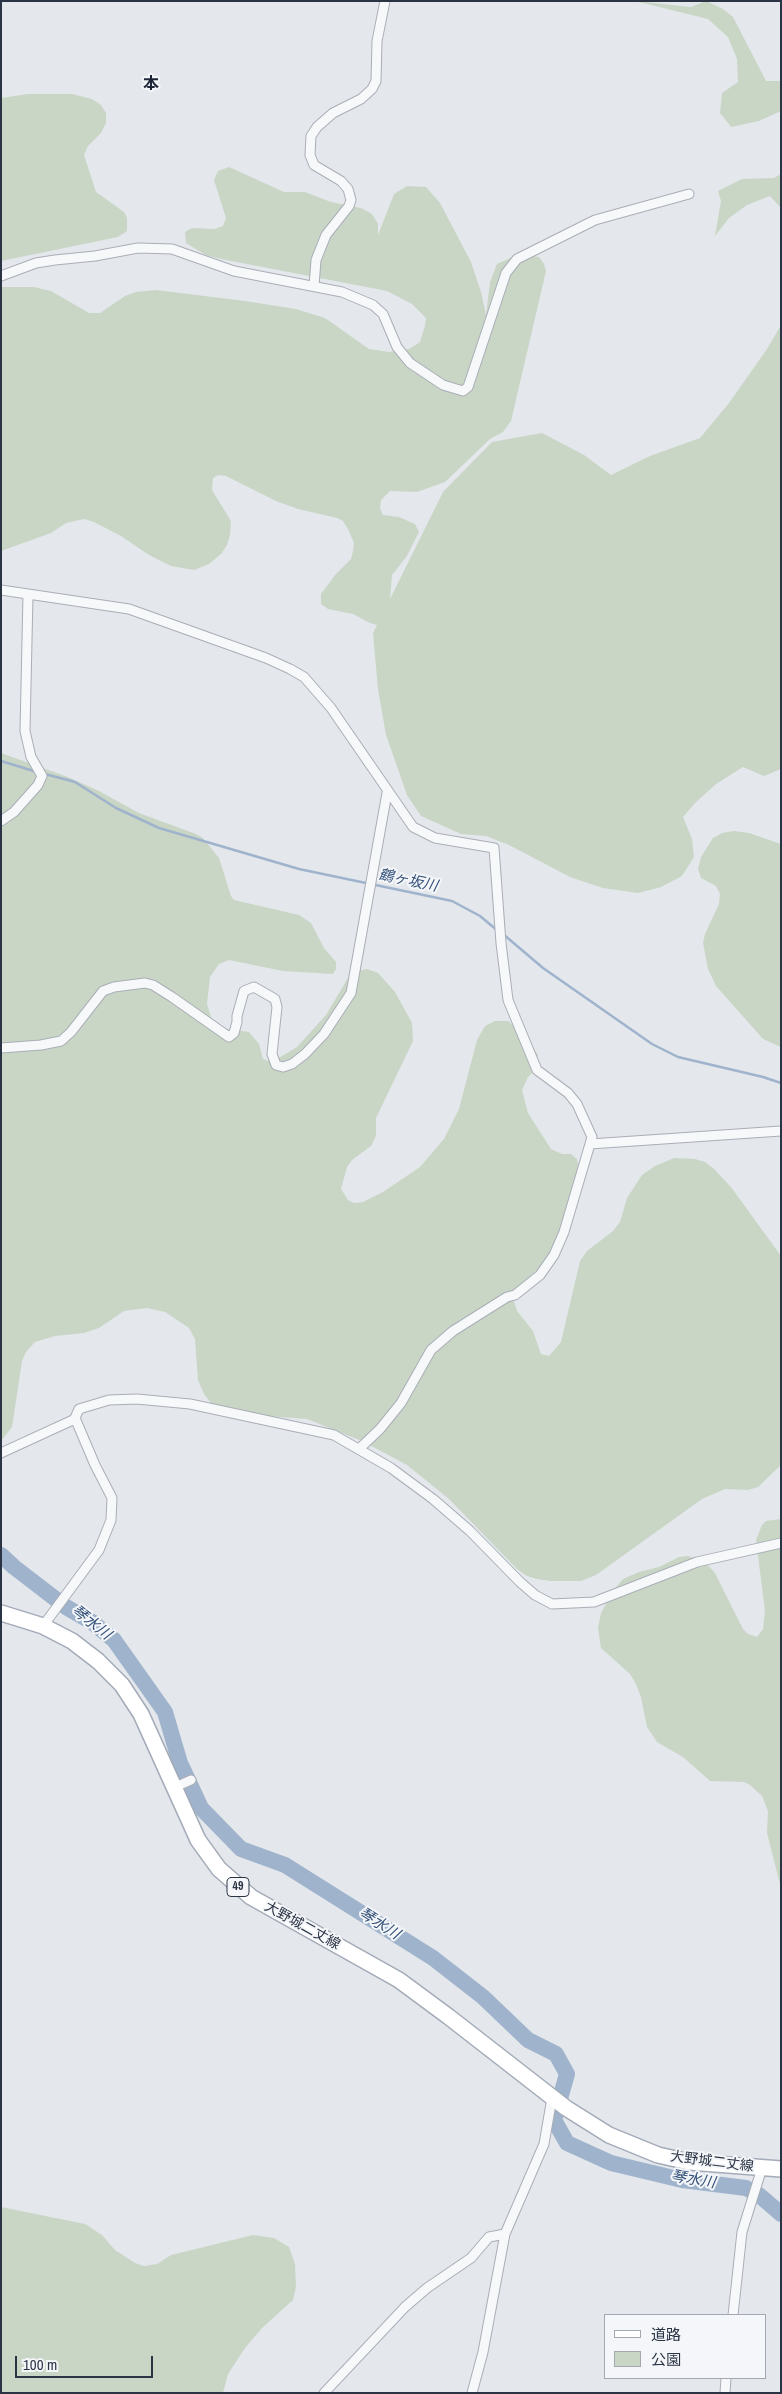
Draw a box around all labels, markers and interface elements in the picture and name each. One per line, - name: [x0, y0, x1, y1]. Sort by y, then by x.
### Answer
- district label: 本: [143, 75, 159, 95]
- water label: 鶴ヶ坂川: [377, 866, 439, 896]
- water label: 琴水川: [68, 1602, 114, 1644]
- road number: 49: [227, 1878, 249, 1896]
- street label: 大野城二丈線: [261, 1898, 343, 1954]
- water label: 琴水川: [355, 1904, 403, 1944]
- street label: 大野城二丈線: [669, 2149, 755, 2175]
- water label: 琴水川: [669, 2168, 717, 2192]
- legend: [604, 2314, 767, 2379]
- text: 道路: [651, 2324, 681, 2345]
- scale bar: [18, 2346, 155, 2378]
- text: 公園: [651, 2349, 681, 2370]
- text: 100 m: [23, 2354, 57, 2375]

